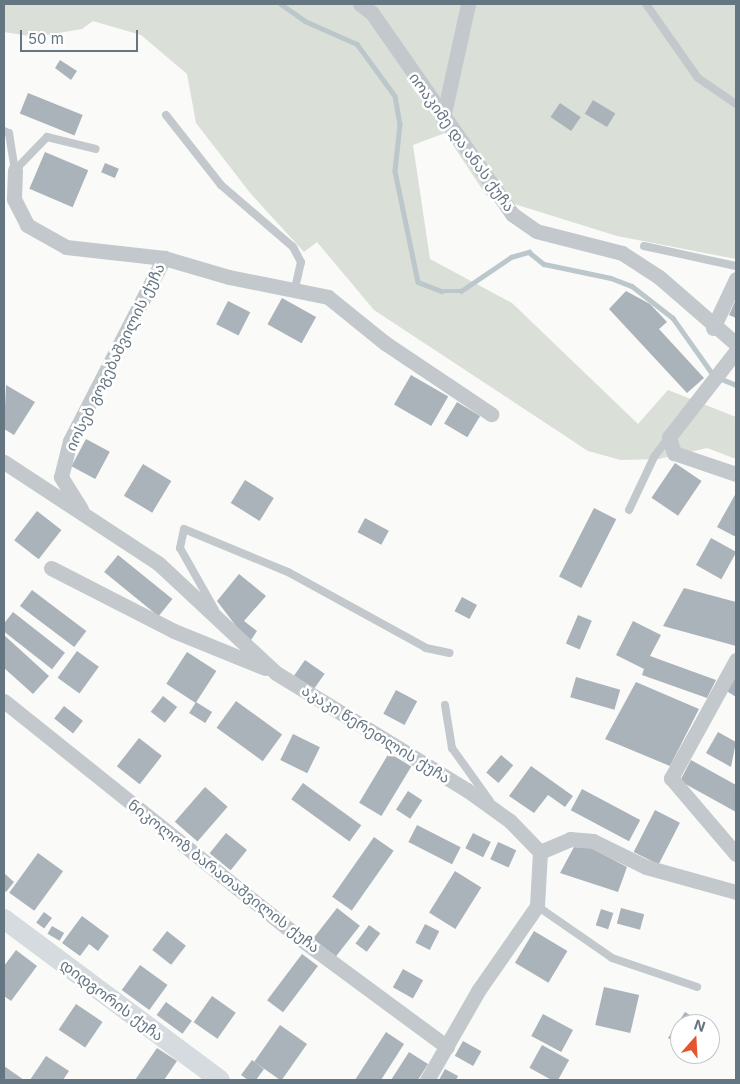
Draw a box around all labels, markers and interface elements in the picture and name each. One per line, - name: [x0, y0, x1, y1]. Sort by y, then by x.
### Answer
- scale bar: [22, 20, 140, 52]
- text: 50 m: [28, 29, 64, 48]
- street label: იოაკიმე და ანას ქუჩა: [406, 69, 518, 215]
- street label: იოსებ გოგებაშვილის ქუჩა: [62, 260, 168, 454]
- street label: აკაკი წერეთლის ქუჩა: [299, 681, 453, 787]
- street label: ნიკოლოზ ბარათაშვილის ქუჩა: [125, 796, 323, 956]
- street label: დიდგორის ქუჩა: [57, 955, 167, 1045]
- north arrow: [670, 1014, 720, 1064]
- text: N: [692, 1016, 708, 1035]

